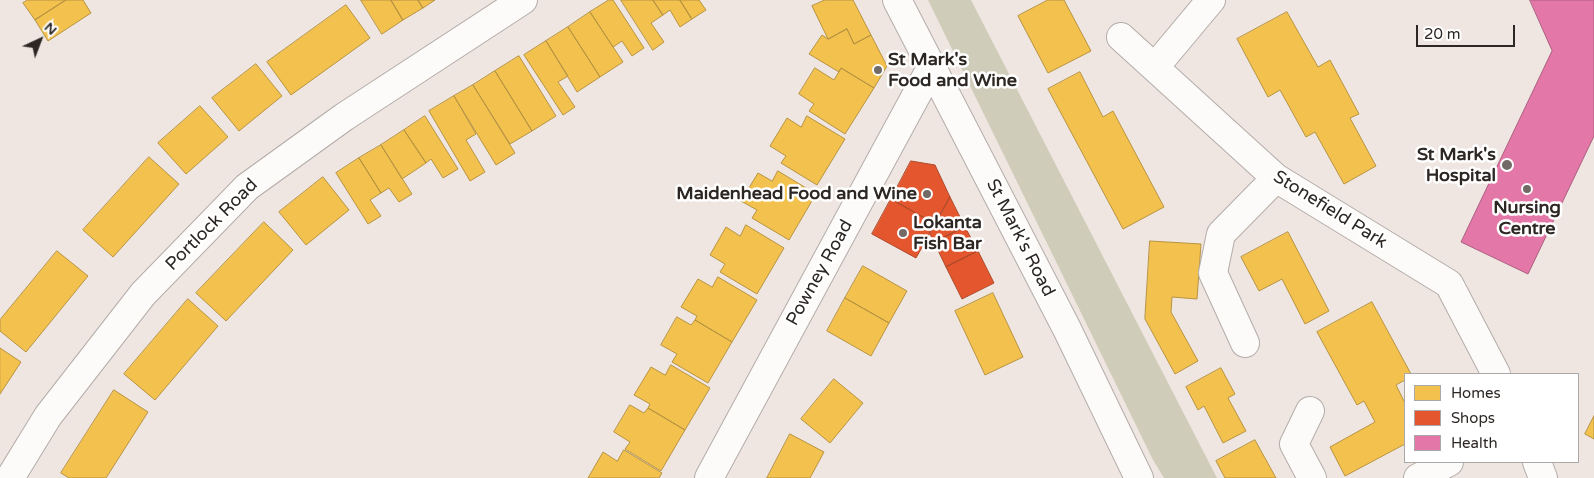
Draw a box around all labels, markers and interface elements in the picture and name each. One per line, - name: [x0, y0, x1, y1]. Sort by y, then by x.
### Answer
- north arrow: [15, 15, 65, 65]
- scale bar: [1419, 15, 1518, 47]
- text: N: [41, 19, 60, 39]
- text: 20 m: [1424, 25, 1461, 43]
- place label: St Mark's Food and Wine: [888, 49, 1017, 92]
- marker: St Mark's Food and Wine: [872, 64, 884, 76]
- place label: St Mark's Hospital: [1417, 144, 1496, 186]
- marker: St Mark's Hospital: [1500, 158, 1514, 172]
- street label: Stonefield Park: [1269, 166, 1391, 254]
- street label: Portlock Road: [161, 174, 263, 276]
- street label: St Mark's Road: [981, 176, 1059, 300]
- place label: Maidenhead Food and Wine: [676, 183, 917, 205]
- marker: Nursing Centre: [1521, 183, 1533, 195]
- marker: Maidenhead Food and Wine: [921, 188, 933, 200]
- place label: Nursing Centre: [1493, 197, 1561, 240]
- place label: Lokanta Fish Bar: [913, 212, 982, 254]
- street label: Powney Road: [782, 216, 858, 330]
- marker: Lokanta Fish Bar: [897, 227, 909, 239]
- legend: [1404, 373, 1579, 463]
- text: Homes: [1451, 384, 1501, 402]
- text: Shops: [1451, 409, 1495, 427]
- text: Health: [1451, 434, 1498, 452]

